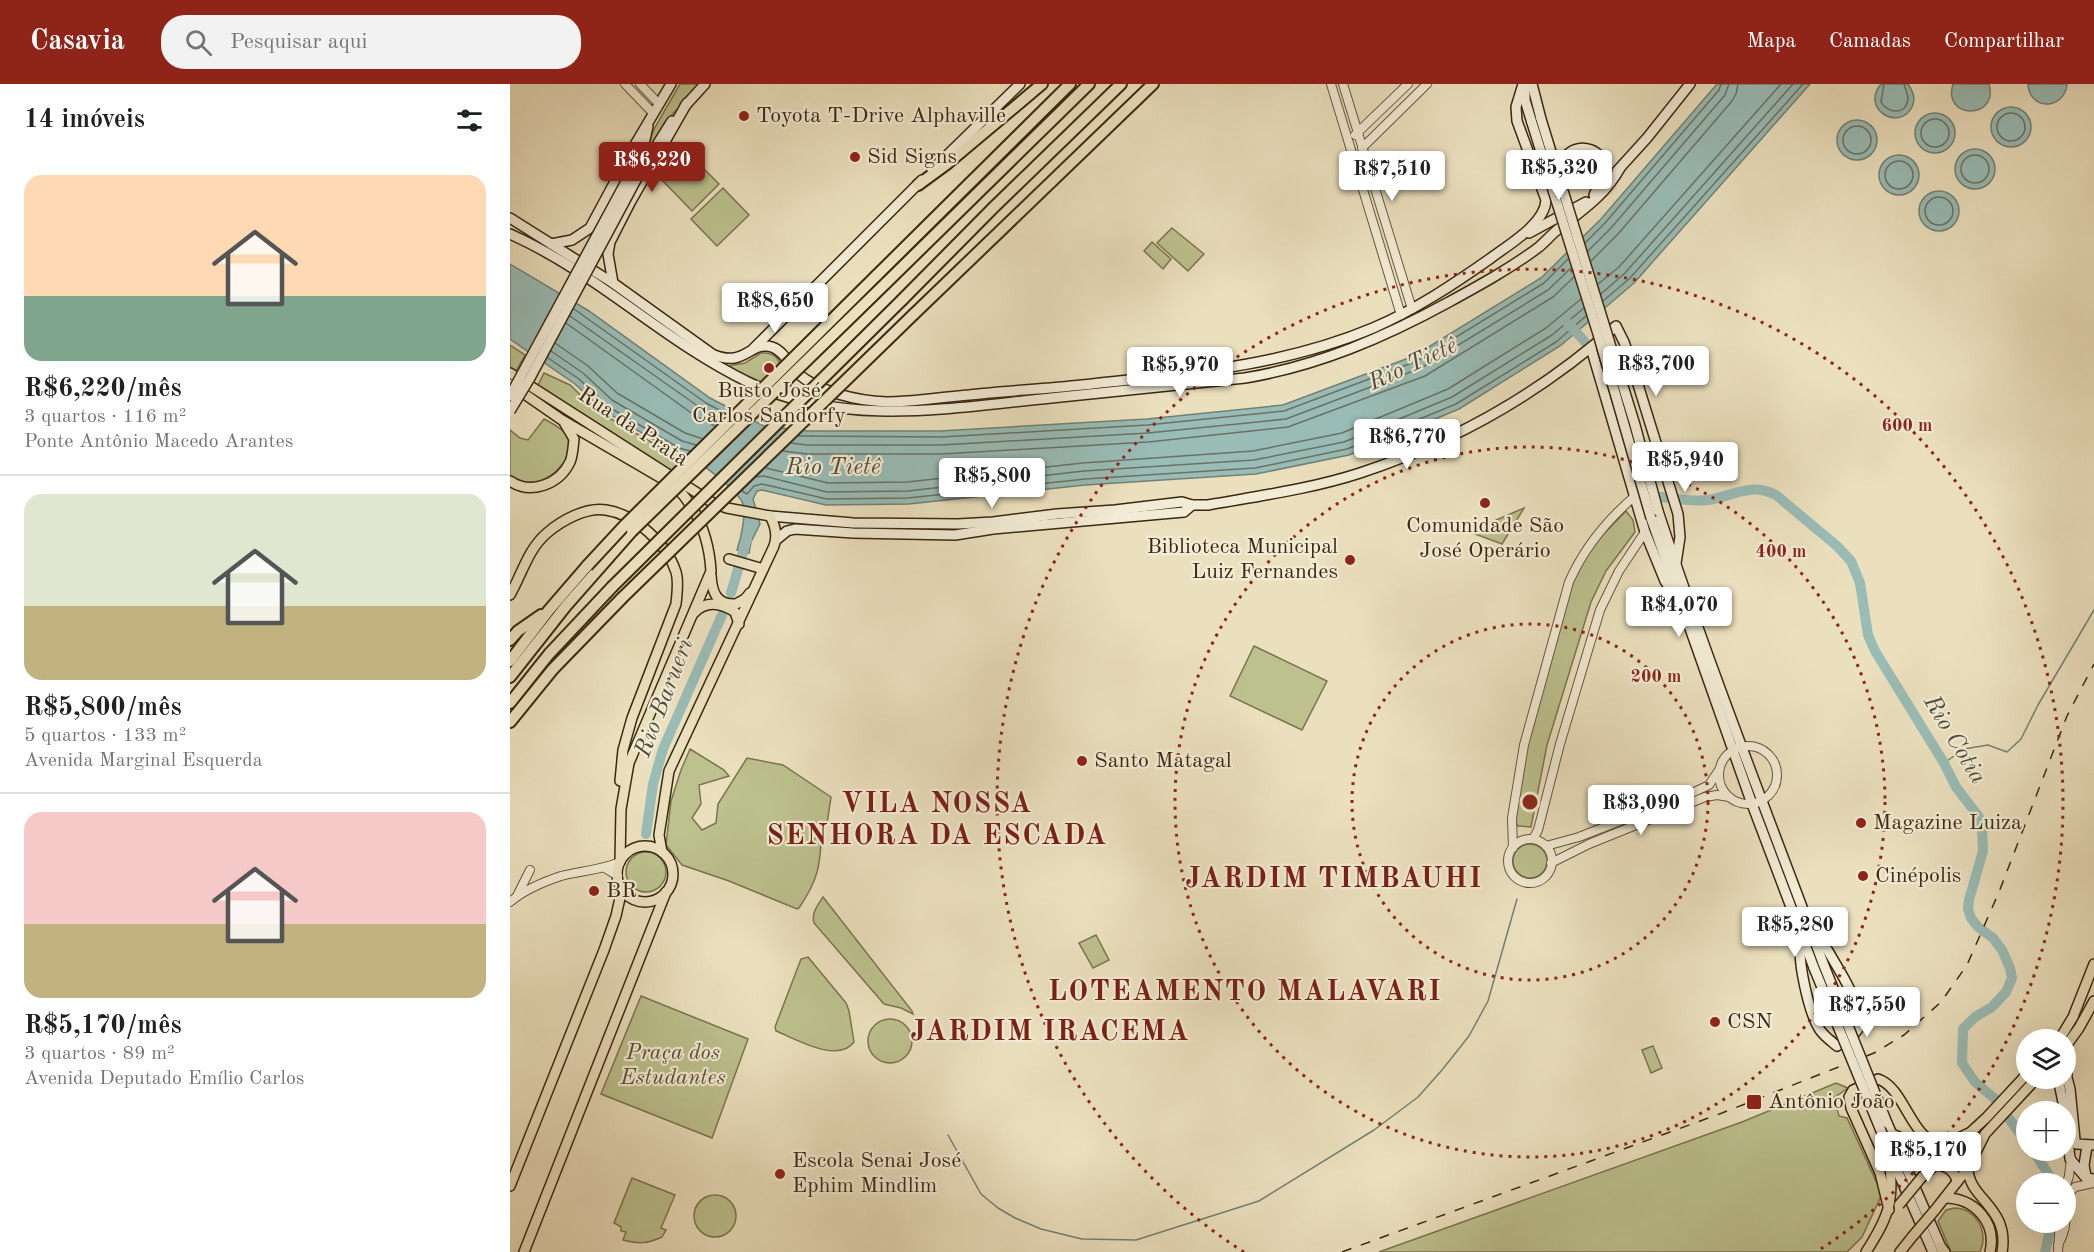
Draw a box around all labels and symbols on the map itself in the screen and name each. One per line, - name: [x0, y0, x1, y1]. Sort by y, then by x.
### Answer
- place label: Toyota T-Drive Alphaville: [756, 105, 1006, 127]
- marker: Toyota T-Drive Alphaville: [737, 109, 751, 123]
- pin: R$6,220: [597, 142, 707, 193]
- place label: Sid Signs: [867, 146, 957, 168]
- marker: Sid Signs: [848, 150, 862, 164]
- pin: R$5,320: [1504, 150, 1614, 201]
- pin: R$7,510: [1337, 151, 1447, 202]
- pin: R$8,650: [720, 283, 830, 334]
- water label: Rio Tietê: [1364, 334, 1462, 396]
- pin: R$3,700: [1601, 346, 1711, 397]
- pin: R$5,970: [1125, 347, 1235, 398]
- marker: Busto José Carlos Sandorfy: [762, 361, 776, 375]
- place label: Busto José Carlos Sandorfy: [692, 380, 846, 427]
- street label: Rua da Prata: [574, 383, 692, 471]
- text: 600 m: [1882, 417, 1932, 435]
- pin: R$6,770: [1352, 419, 1462, 470]
- pin: R$5,940: [1630, 442, 1740, 493]
- water label: Rio Tietê: [784, 456, 882, 480]
- pin: R$5,800: [937, 458, 1047, 509]
- marker: Comunidade São José Operário: [1478, 496, 1492, 510]
- place label: Comunidade São José Operário: [1406, 515, 1564, 562]
- place label: Biblioteca Municipal Luiz Fernandes: [1147, 536, 1338, 583]
- text: 400 m: [1756, 543, 1806, 561]
- marker: Biblioteca Municipal Luiz Fernandes: [1343, 553, 1357, 567]
- pin: R$4,070: [1624, 587, 1734, 638]
- water label: Rio Barueri: [631, 635, 699, 761]
- text: 200 m: [1631, 668, 1681, 686]
- water label: Rio Cotia: [1918, 691, 1990, 789]
- place label: Santo Matagal: [1094, 750, 1232, 772]
- marker: Santo Matagal: [1075, 754, 1089, 768]
- pin: R$3,090: [1586, 785, 1696, 836]
- district label: VILA NOSSA SENHORA DA ESCADA: [766, 791, 1108, 851]
- centre of rings: [1520, 792, 1540, 812]
- place label: Magazine Luiza: [1873, 812, 2022, 834]
- marker: Magazine Luiza: [1854, 816, 1868, 830]
- place label: Cinépolis: [1875, 865, 1961, 887]
- district label: JARDIM TIMBAUHI: [1185, 866, 1483, 894]
- marker: Cinépolis: [1856, 869, 1870, 883]
- place label: BR: [606, 880, 637, 902]
- marker: BR: [587, 884, 601, 898]
- pin: R$5,280: [1740, 907, 1850, 958]
- district label: LOTEAMENTO MALAVARI: [1048, 979, 1442, 1007]
- pin: R$7,550: [1812, 987, 1922, 1038]
- place label: CSN: [1727, 1011, 1772, 1033]
- marker: CSN: [1708, 1015, 1722, 1029]
- district label: JARDIM IRACEMA: [910, 1019, 1190, 1047]
- park label: Praça dos Estudantes: [619, 1042, 726, 1089]
- place label: Antônio João: [1768, 1091, 1895, 1113]
- marker: Antônio João: [1745, 1093, 1763, 1111]
- pin: R$5,170: [1873, 1132, 1983, 1183]
- place label: Escola Senai José Ephim Mindlim: [792, 1150, 961, 1197]
- marker: Escola Senai José Ephim Mindlim: [773, 1167, 787, 1181]

